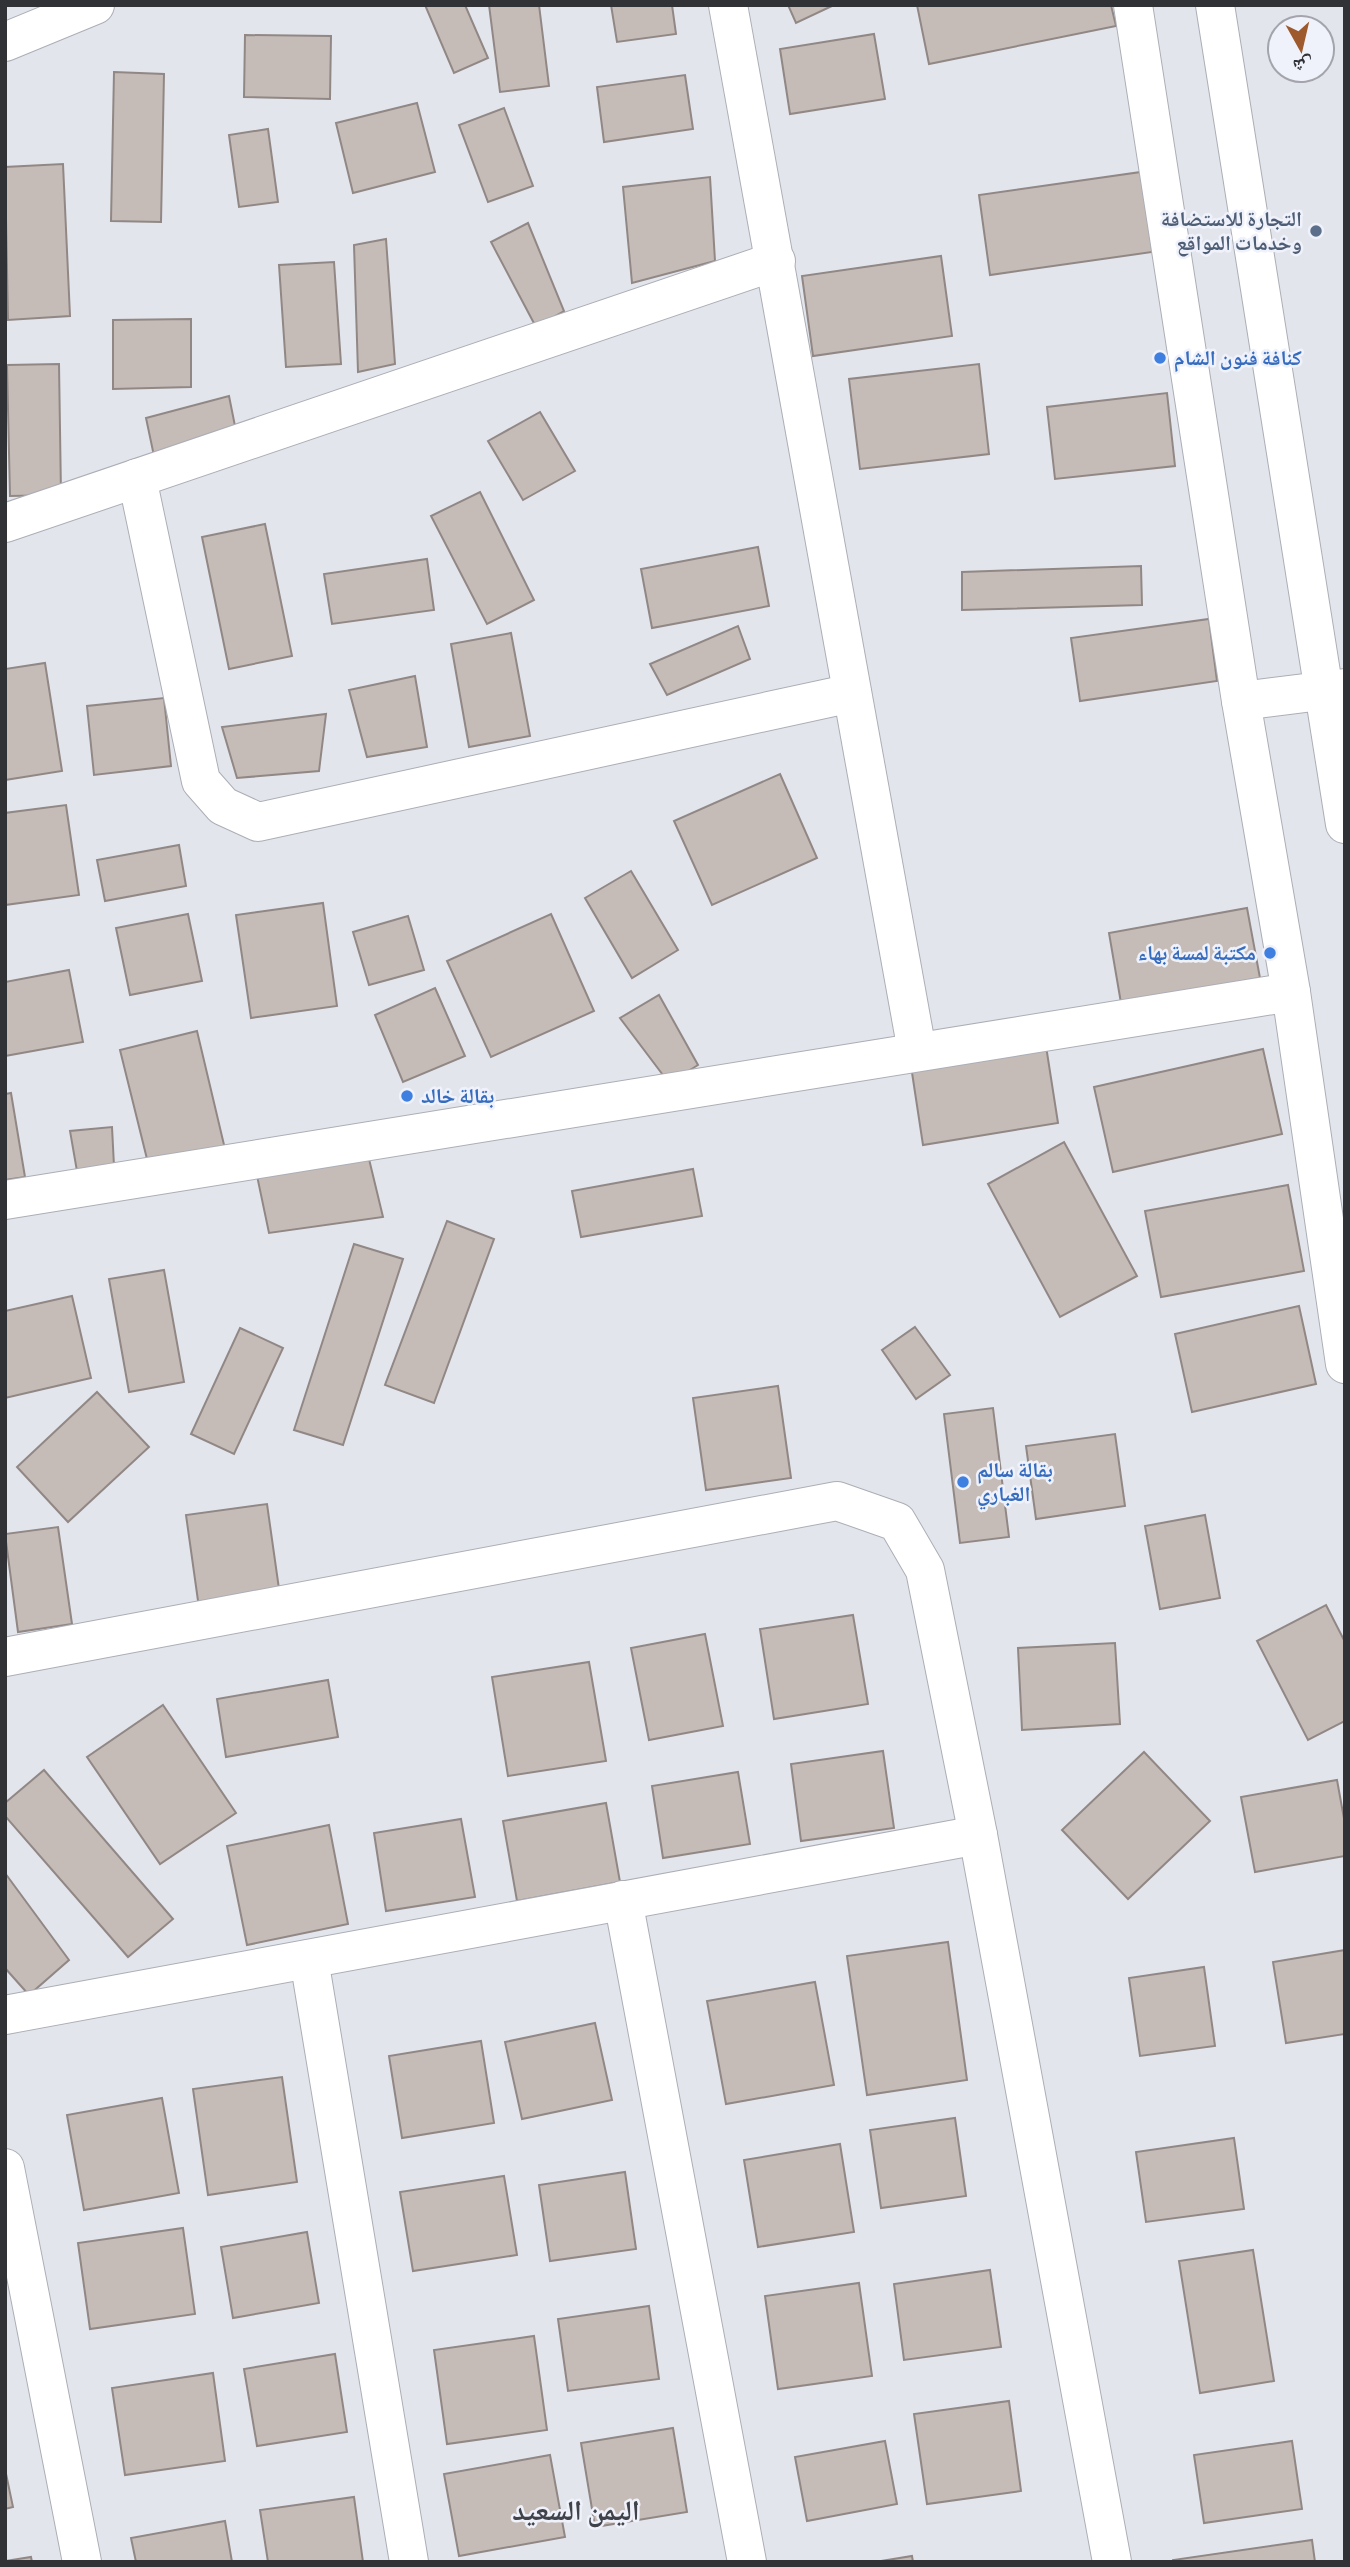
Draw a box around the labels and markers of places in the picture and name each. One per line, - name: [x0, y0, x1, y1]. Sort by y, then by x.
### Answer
- place label: التجارة للاستضافة وخدمات المواقع: [1161, 206, 1302, 257]
- marker: التجارة للاستضافة وخدمات المواقع: [1308, 223, 1324, 239]
- place label: كنافة فنون الشام: [1174, 345, 1302, 372]
- marker: كنافة فنون الشام: [1152, 350, 1168, 366]
- place label: مكتبة لمسة بهاء: [1138, 940, 1256, 965]
- marker: مكتبة لمسة بهاء: [1262, 945, 1278, 961]
- place label: بقالة خالد: [421, 1083, 494, 1108]
- marker: بقالة خالد: [399, 1088, 415, 1104]
- place label: بقالة سالم الغباري: [977, 1457, 1053, 1510]
- marker: بقالة سالم الغباري: [955, 1474, 971, 1490]

